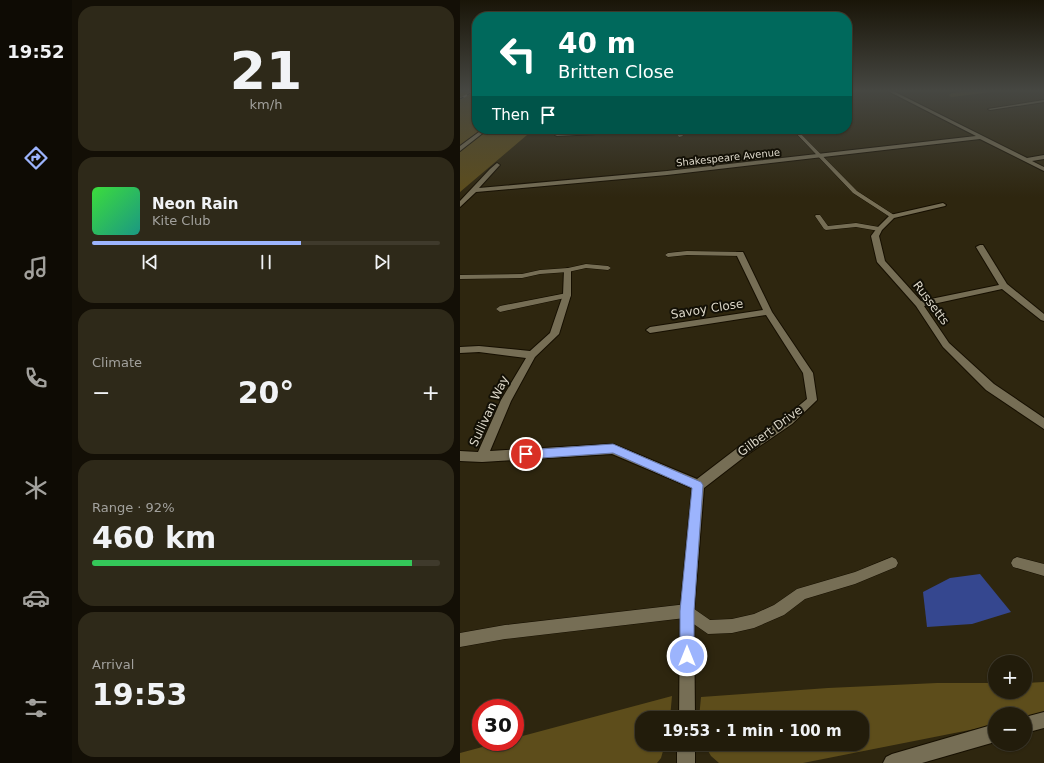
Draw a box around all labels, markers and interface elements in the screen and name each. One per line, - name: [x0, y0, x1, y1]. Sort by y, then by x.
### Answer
- text: 40 m: [558, 27, 636, 60]
- icon: left: [492, 28, 544, 80]
- text: 19:52: [7, 41, 65, 62]
- text: 21: [230, 41, 302, 101]
- text: Britten Close: [558, 61, 674, 82]
- text: km/h: [250, 97, 282, 112]
- icon: arrive: [537, 104, 559, 126]
- text: Then: [492, 106, 529, 124]
- icon: directions: [22, 144, 50, 172]
- street label: Shakespeare Avenue: [675, 147, 781, 168]
- text: Neon Rain: [152, 195, 238, 213]
- text: Kite Club: [152, 213, 211, 228]
- icon: previous: [139, 251, 161, 273]
- icon: pause: [255, 251, 277, 273]
- icon: next: [371, 251, 393, 273]
- icon: music: [22, 254, 50, 282]
- street label: Russetts: [910, 278, 952, 328]
- street label: Savoy Close: [670, 296, 744, 322]
- text: Climate: [92, 355, 142, 370]
- icon: phone: [22, 364, 50, 392]
- street label: Sullivan Way: [466, 373, 512, 449]
- text: 20°: [238, 375, 294, 410]
- text: −: [92, 380, 110, 405]
- text: +: [422, 380, 440, 405]
- street label: Gilbert Drive: [735, 403, 805, 459]
- pin: [509, 437, 543, 471]
- icon: arrive: [515, 443, 537, 465]
- icon: climate: [22, 474, 50, 502]
- text: Range · 92%: [92, 500, 175, 515]
- text: 460 km: [92, 520, 216, 555]
- icon: car: [22, 584, 50, 612]
- position arrow: [666, 635, 708, 677]
- map controls: [988, 655, 1032, 751]
- button: +: [988, 655, 1032, 699]
- text: Arrival: [92, 657, 134, 672]
- text: 19:53: [92, 677, 188, 712]
- icon: filters: [22, 694, 50, 722]
- speed limit sign: 30: [472, 699, 524, 751]
- button: −: [988, 707, 1032, 751]
- text: 19:53 · 1 min · 100 m: [662, 722, 842, 740]

